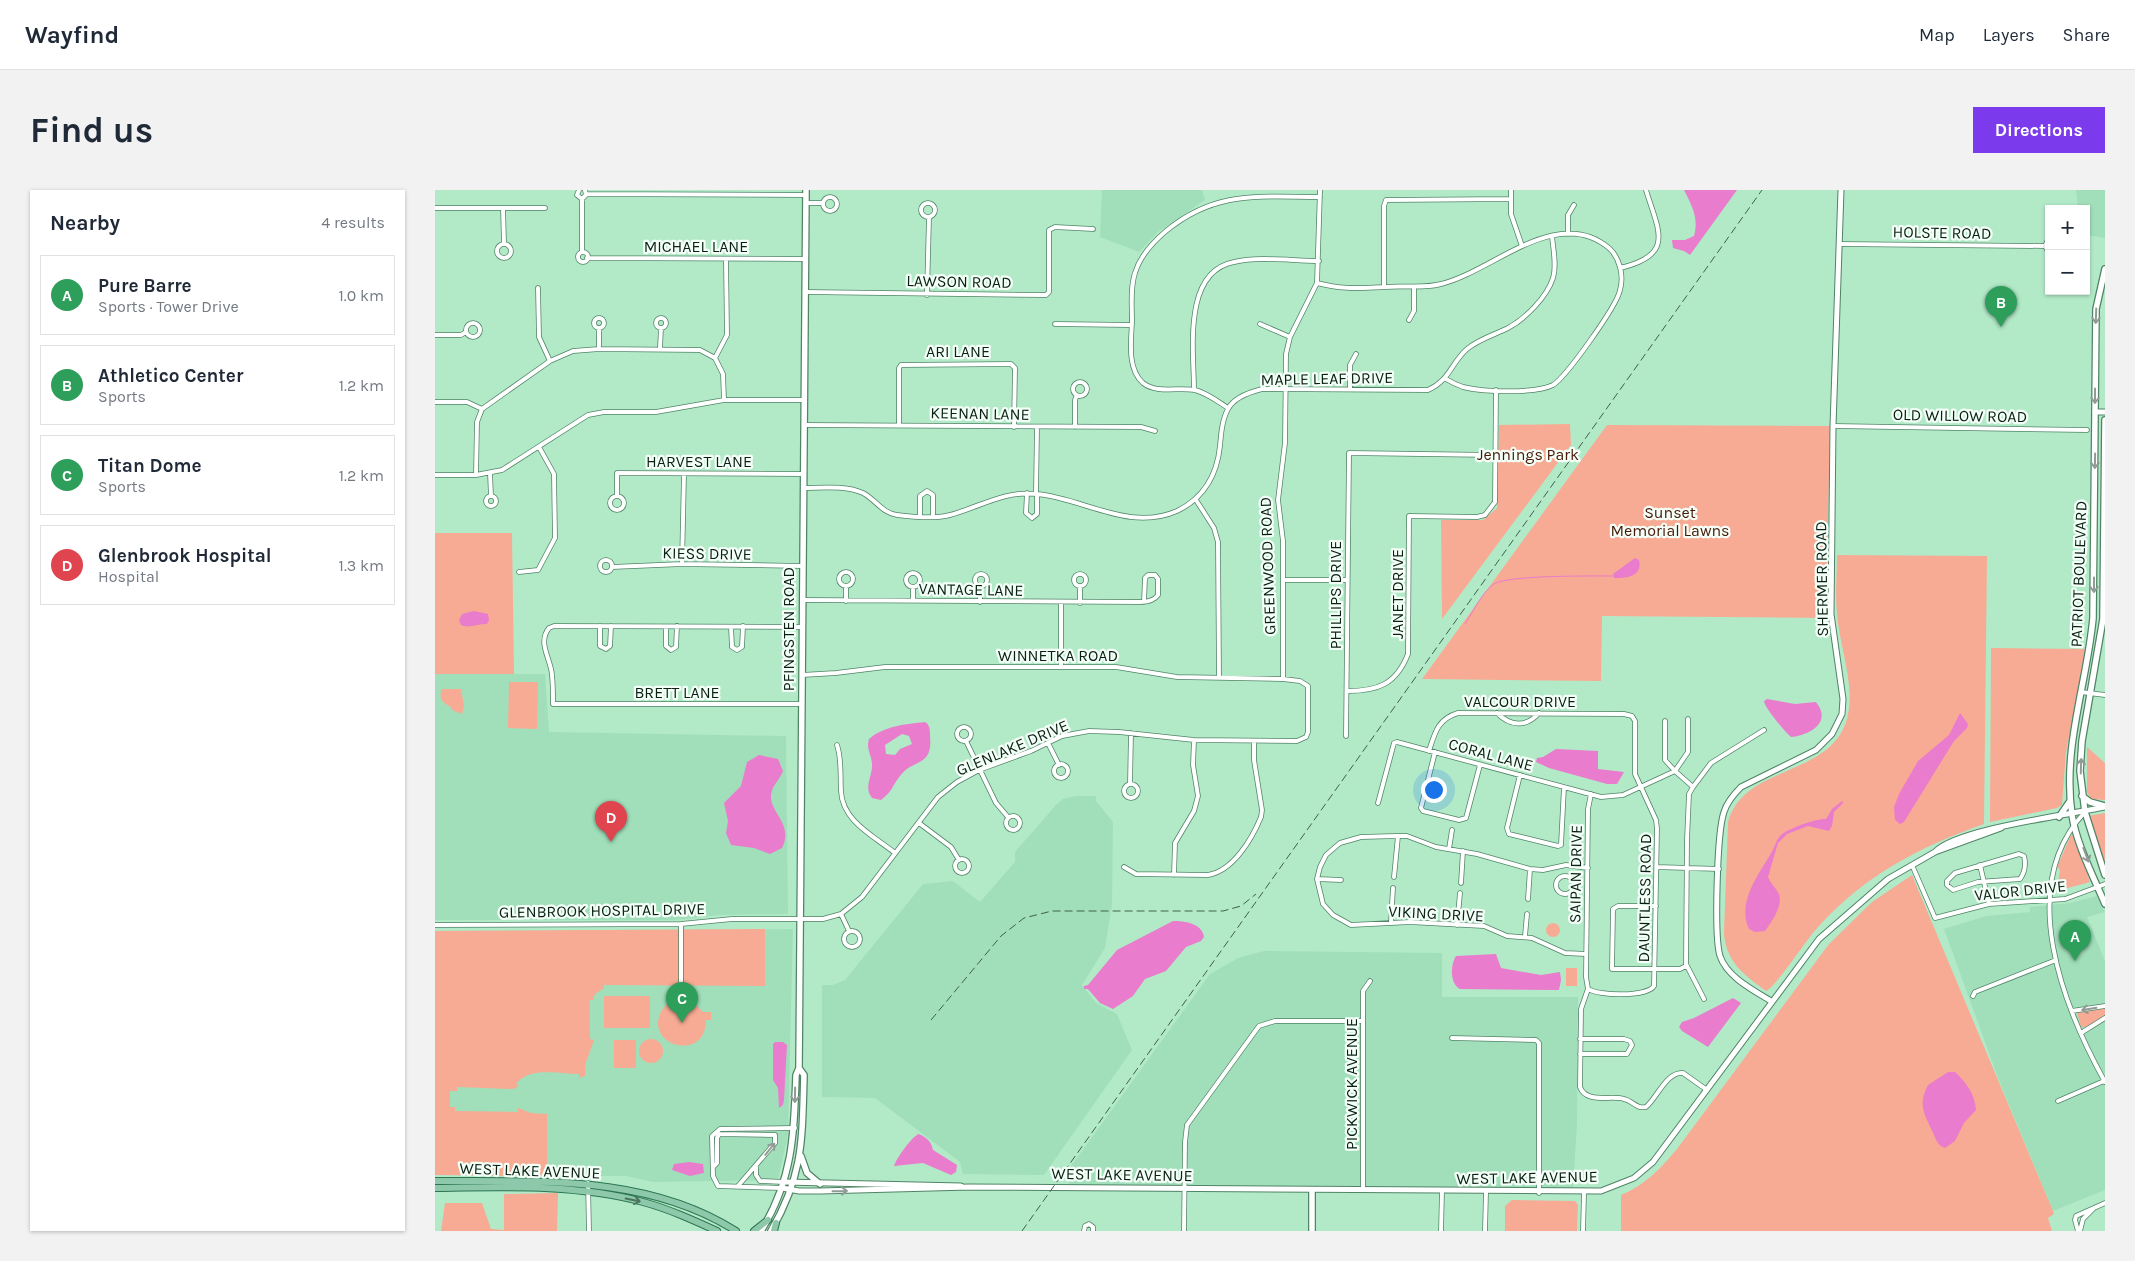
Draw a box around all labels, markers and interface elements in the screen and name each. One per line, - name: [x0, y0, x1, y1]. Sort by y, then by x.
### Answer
- text: Wayfind: [25, 21, 119, 49]
- text: Map: [1919, 24, 1955, 46]
- text: Layers: [1983, 24, 2035, 46]
- text: Share: [2063, 24, 2110, 46]
- button: Directions: [1973, 107, 2105, 153]
- text: Find us: [30, 110, 153, 151]
- map controls: [2045, 205, 2090, 295]
- button: +: [2045, 205, 2090, 250]
- text: Nearby: [50, 211, 120, 235]
- text: 4 results: [321, 213, 385, 232]
- street label: HOLSTE ROAD: [1892, 222, 1992, 243]
- street label: MICHAEL LANE: [644, 237, 748, 256]
- button: −: [2045, 250, 2090, 295]
- street label: LAWSON ROAD: [906, 271, 1012, 292]
- text: Pure Barre: [98, 275, 192, 297]
- text: A: [62, 286, 72, 305]
- text: 1.0 km: [339, 286, 384, 305]
- pin: B: [1985, 286, 2017, 327]
- text: Sports · Tower Drive: [98, 297, 239, 316]
- one-way arrow: [2091, 308, 2100, 324]
- street label: ARI LANE: [926, 342, 990, 361]
- text: Athletico Center: [98, 365, 243, 387]
- street label: MAPLE LEAF DRIVE: [1261, 368, 1393, 389]
- text: B: [62, 376, 72, 395]
- text: 1.2 km: [339, 376, 384, 395]
- text: Sports: [98, 387, 146, 406]
- one-way arrow: [2090, 388, 2100, 404]
- street label: KEENAN LANE: [930, 403, 1030, 424]
- street label: OLD WILLOW ROAD: [1893, 405, 2027, 426]
- park label: Jennings Park: [1477, 445, 1579, 464]
- street label: HARVEST LANE: [646, 452, 752, 471]
- one-way arrow: [2090, 453, 2099, 469]
- text: Titan Dome: [98, 455, 201, 477]
- text: C: [62, 466, 72, 485]
- text: 1.2 km: [339, 466, 384, 485]
- text: Sports: [98, 477, 146, 496]
- street label: GREENWOOD ROAD: [1256, 497, 1279, 635]
- street label: PATRIOT BOULEVARD: [2066, 501, 2091, 648]
- park label: Sunset Memorial Lawns: [1610, 503, 1730, 540]
- street label: SHERMER ROAD: [1811, 521, 1832, 637]
- street label: PHILLIPS DRIVE: [1326, 541, 1345, 649]
- street label: KIESS DRIVE: [662, 543, 752, 564]
- text: Glenbrook Hospital: [98, 545, 272, 567]
- street label: JANET DRIVE: [1388, 549, 1407, 639]
- text: D: [62, 556, 72, 575]
- text: 1.3 km: [339, 556, 384, 575]
- text: Hospital: [98, 567, 159, 586]
- street label: PFINGSTEN ROAD: [779, 567, 798, 691]
- one-way arrow: [2089, 576, 2099, 593]
- street label: VANTAGE LANE: [918, 579, 1024, 600]
- street label: WINNETKA ROAD: [998, 646, 1118, 665]
- street label: BRETT LANE: [634, 683, 720, 702]
- street label: VALCOUR DRIVE: [1464, 692, 1576, 711]
- street label: GLENLAKE DRIVE: [953, 715, 1071, 780]
- street label: CORAL LANE: [1446, 734, 1535, 775]
- one-way arrow: [2076, 758, 2085, 774]
- your location: [1421, 777, 1447, 803]
- pin: D: [595, 801, 627, 842]
- street label: SAIPAN DRIVE: [1565, 825, 1586, 923]
- street label: DAUNTLESS ROAD: [1634, 834, 1655, 962]
- one-way arrow: [2082, 847, 2091, 862]
- street label: VALOR DRIVE: [1973, 876, 2067, 905]
- street label: GLENBROOK HOSPITAL DRIVE: [499, 899, 705, 922]
- street label: VIKING DRIVE: [1388, 902, 1484, 925]
- pin: A: [2059, 920, 2091, 961]
- pin: C: [666, 982, 698, 1023]
- one-way arrow: [2081, 1004, 2097, 1014]
- street label: PICKWICK AVENUE: [1342, 1018, 1361, 1150]
- one-way arrow: [790, 1086, 800, 1103]
- one-way arrow: [765, 1142, 775, 1156]
- street label: WEST LAKE AVENUE: [459, 1159, 601, 1182]
- street label: WEST LAKE AVENUE: [1051, 1164, 1193, 1185]
- street label: WEST LAKE AVENUE: [1456, 1167, 1598, 1188]
- one-way arrow: [832, 1186, 848, 1196]
- one-way arrow: [625, 1195, 641, 1205]

